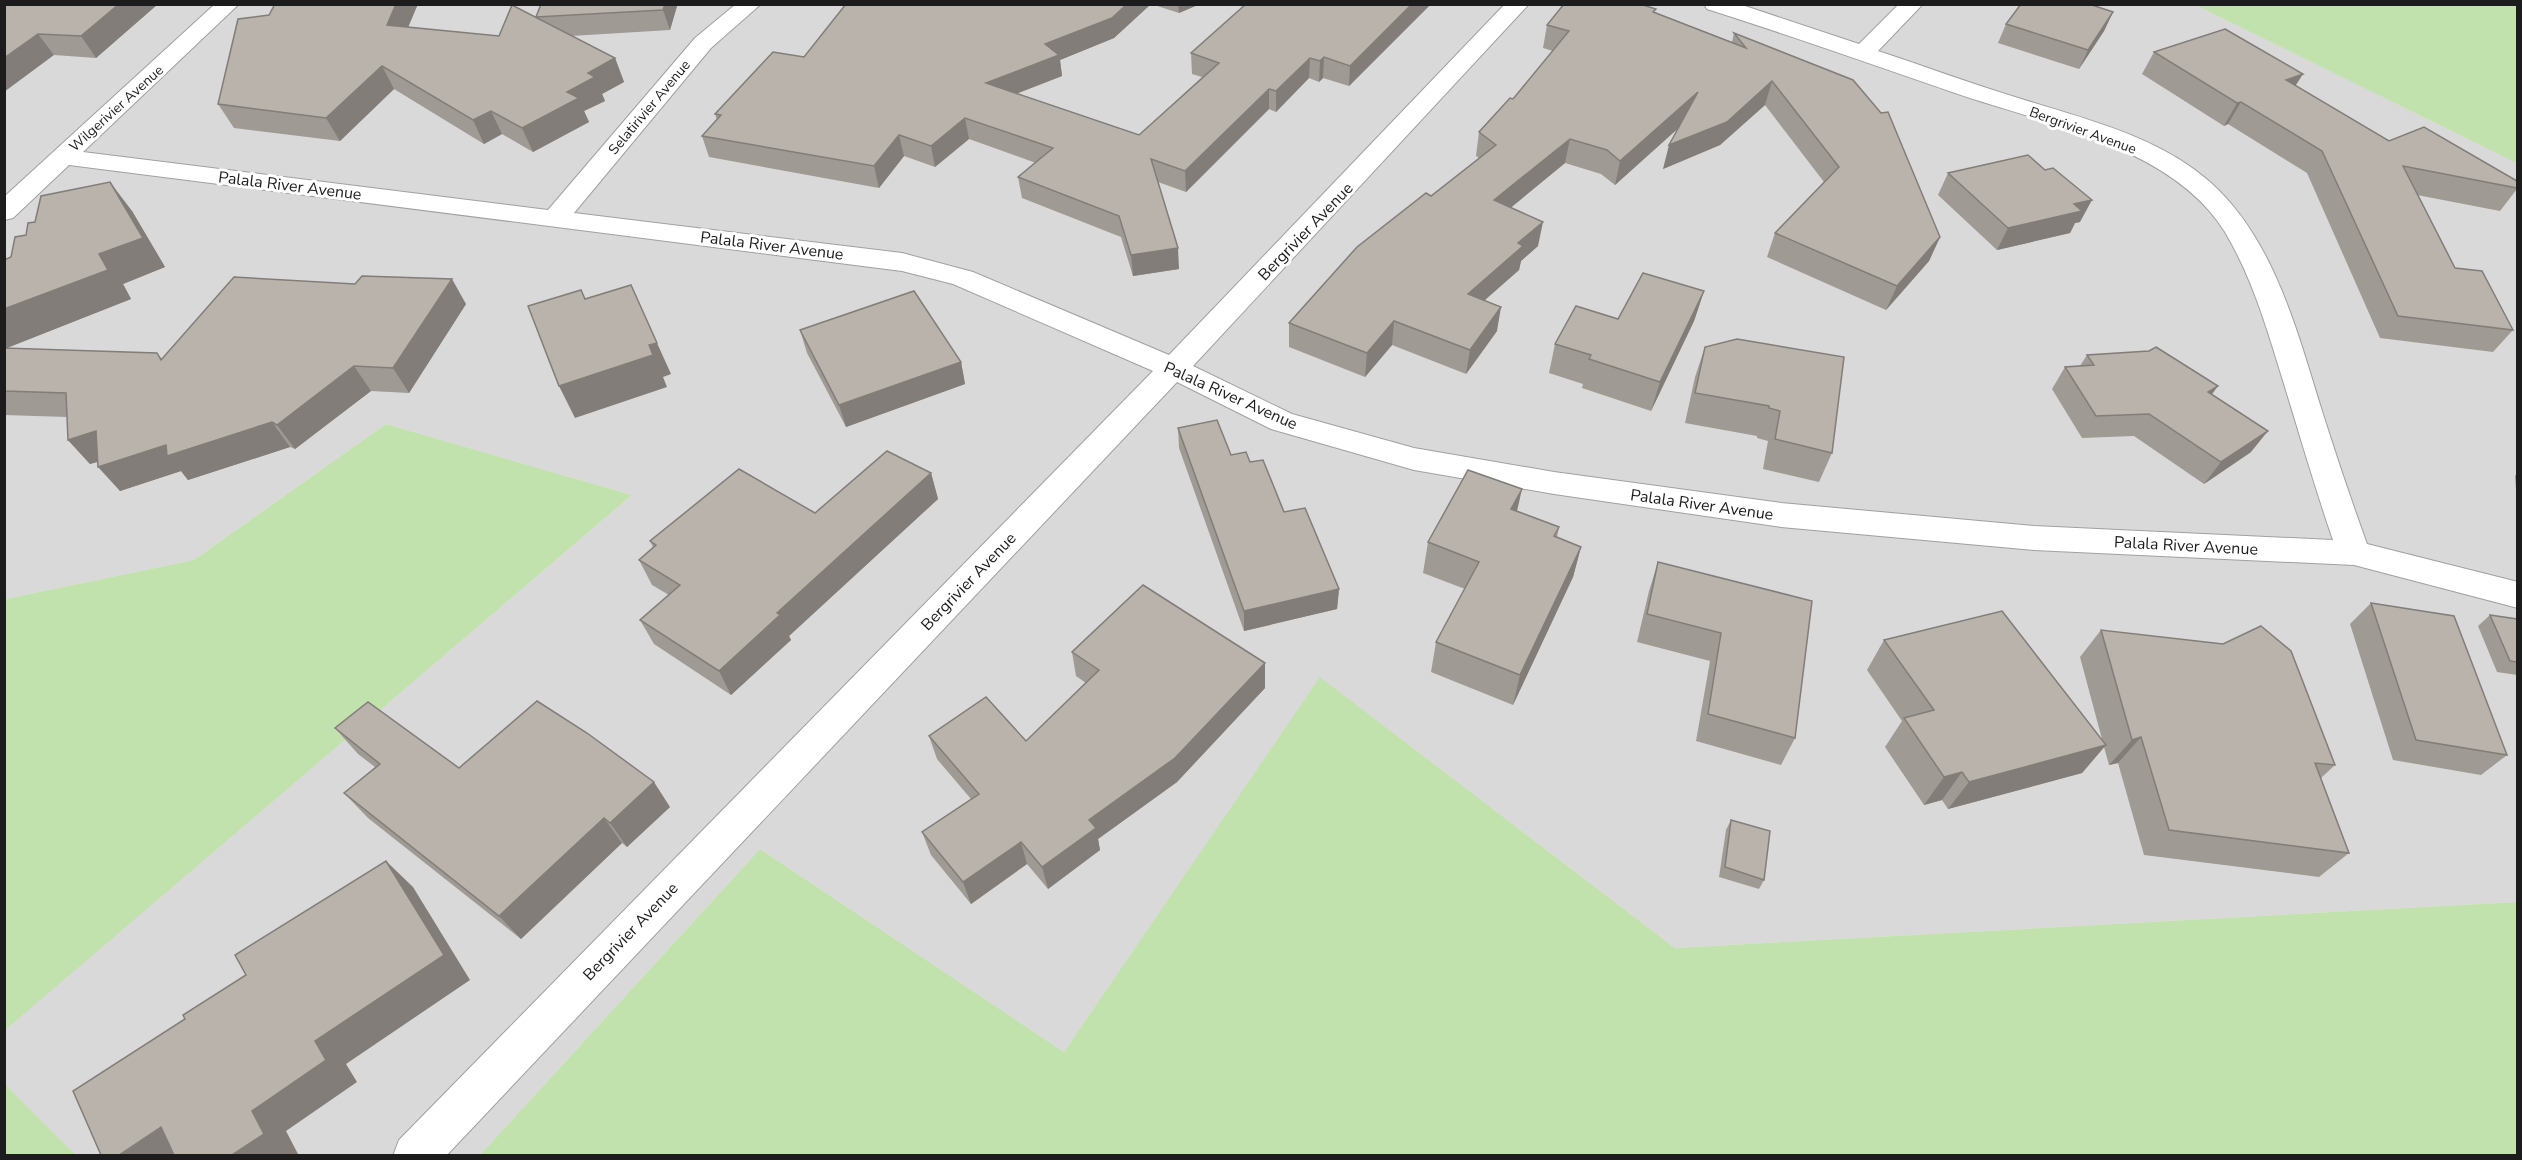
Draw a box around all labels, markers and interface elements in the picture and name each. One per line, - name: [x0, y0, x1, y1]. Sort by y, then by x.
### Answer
- street label: Selatirivier Avenue: [604, 56, 695, 159]
- street label: Wilgerivier Avenue: [65, 61, 168, 156]
- street label: Bergrivier Avenue: [2027, 102, 2139, 159]
- street label: Palala River Avenue: [217, 166, 363, 206]
- street label: Bergrivier Avenue: [1253, 178, 1358, 286]
- street label: Palala River Avenue: [699, 226, 845, 266]
- street label: Palala River Avenue: [1160, 357, 1301, 435]
- street label: Palala River Avenue: [1629, 484, 1775, 526]
- street label: Bergrivier Avenue: [916, 528, 1021, 636]
- street label: Palala River Avenue: [2113, 531, 2258, 561]
- street label: Bergrivier Avenue: [578, 878, 683, 986]

